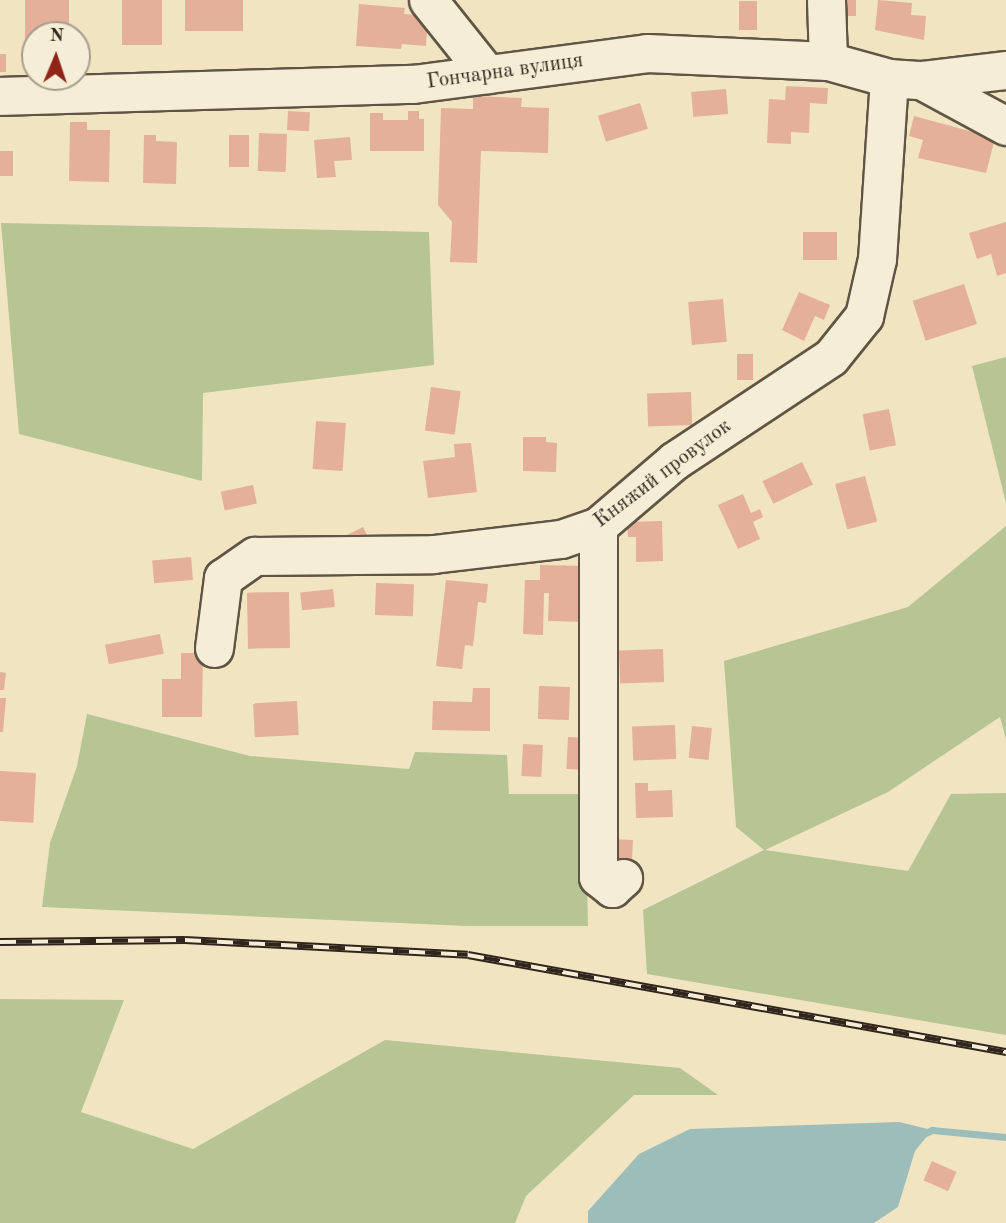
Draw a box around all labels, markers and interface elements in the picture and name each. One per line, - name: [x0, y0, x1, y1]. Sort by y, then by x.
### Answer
- north arrow: [21, 21, 91, 91]
- text: N: [49, 27, 64, 46]
- street label: Гончарна вулиця: [425, 49, 585, 95]
- street label: Княжий провулок: [589, 414, 737, 534]

